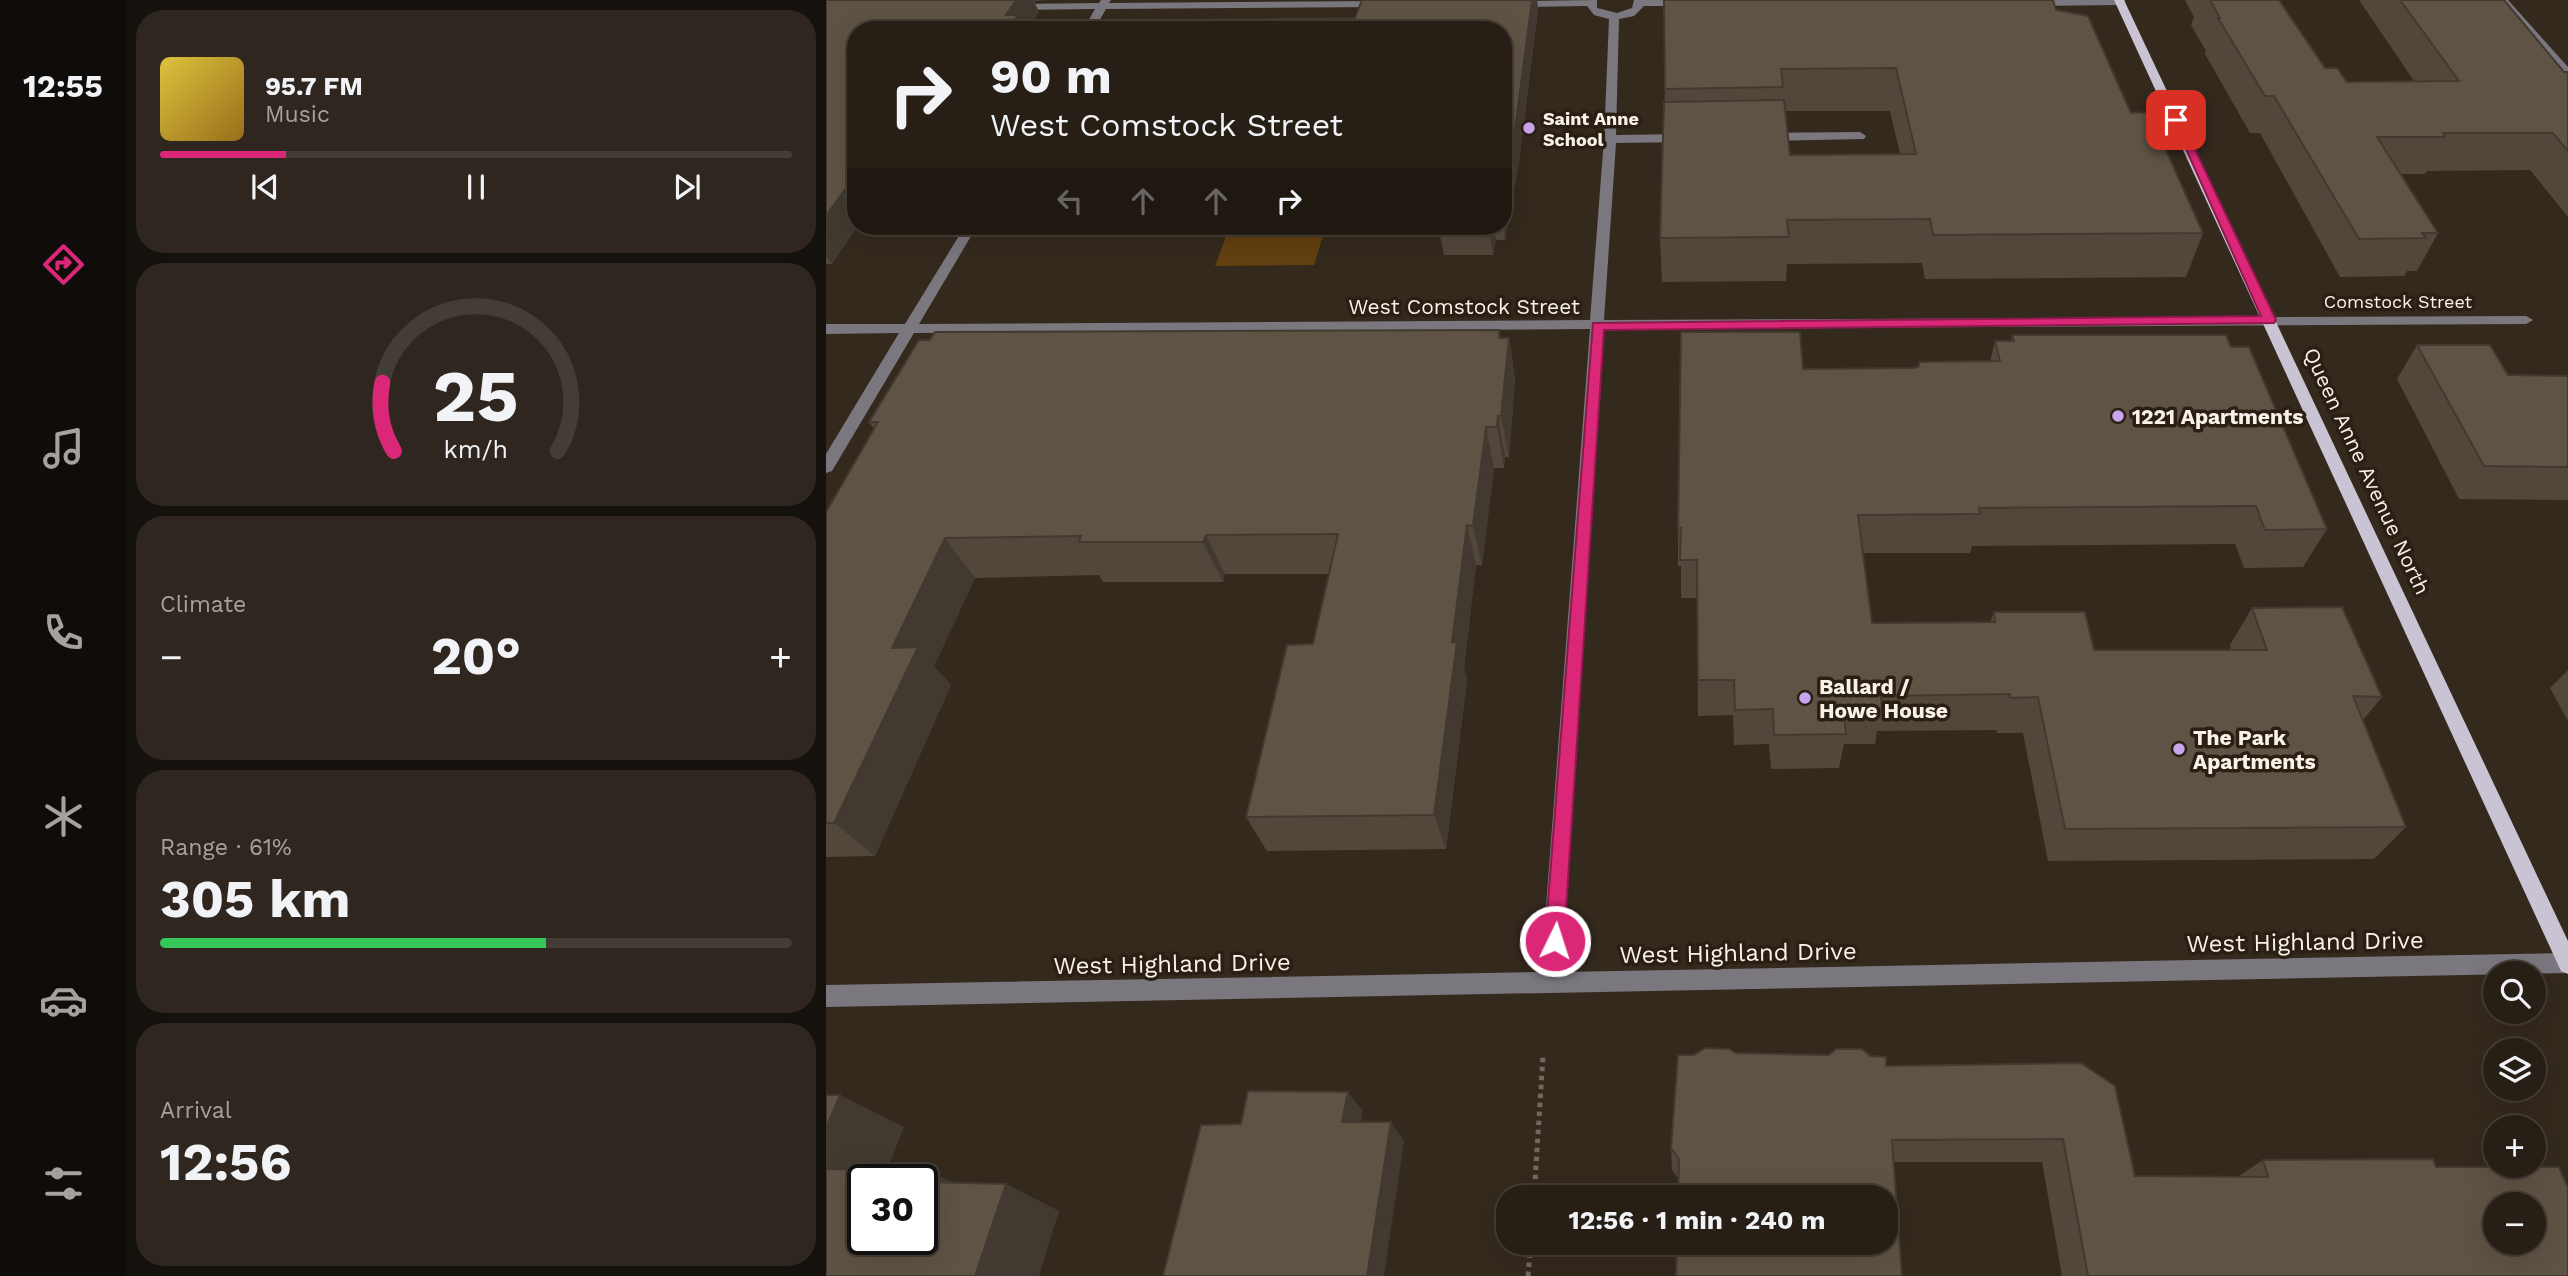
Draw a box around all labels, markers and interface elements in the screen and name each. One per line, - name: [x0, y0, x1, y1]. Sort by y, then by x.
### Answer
- text: 90 m: [990, 47, 1112, 105]
- icon: right: [875, 49, 966, 140]
- text: 12:55: [23, 67, 103, 105]
- text: 95.7 FM: [265, 71, 363, 101]
- pin: [2146, 90, 2206, 150]
- text: Music: [265, 101, 330, 128]
- icon: arrive: [2157, 101, 2195, 139]
- text: West Comstock Street: [990, 106, 1343, 144]
- place label: Saint Anne School: [1543, 108, 1639, 150]
- marker: Saint Anne School: [1521, 120, 1537, 136]
- icon: previous: [246, 168, 284, 206]
- icon: pause: [457, 168, 495, 206]
- icon: next: [668, 168, 706, 206]
- icon: left: [1051, 182, 1089, 220]
- icon: ahead: [1124, 182, 1162, 220]
- icon: ahead: [1197, 182, 1235, 220]
- icon: right: [1270, 182, 1308, 220]
- icon: directions: [39, 240, 88, 289]
- street label: Comstock Street: [2324, 291, 2473, 312]
- street label: West Comstock Street: [1348, 294, 1580, 319]
- street label: Queen Anne Avenue North: [2299, 344, 2435, 598]
- text: 25: [433, 353, 519, 439]
- place label: 1221 Apartments: [2132, 404, 2303, 429]
- marker: 1221 Apartments: [2110, 408, 2126, 424]
- icon: music: [39, 424, 88, 473]
- text: km/h: [444, 435, 508, 464]
- text: Climate: [160, 591, 246, 618]
- icon: phone: [39, 608, 88, 657]
- text: 20°: [431, 626, 521, 687]
- text: −: [160, 635, 183, 679]
- text: +: [769, 635, 792, 679]
- place label: Ballard / Howe House: [1819, 674, 1948, 723]
- marker: Ballard / Howe House: [1797, 690, 1813, 706]
- place label: The Park Apartments: [2193, 725, 2316, 774]
- marker: The Park Apartments: [2171, 741, 2187, 757]
- icon: climate: [39, 792, 88, 841]
- text: Range · 61%: [160, 834, 292, 861]
- text: 305 km: [160, 869, 350, 930]
- position arrow: [1518, 904, 1592, 978]
- street label: West Highland Drive: [2186, 926, 2424, 958]
- street label: West Highland Drive: [1619, 937, 1857, 969]
- street label: West Highland Drive: [1053, 948, 1291, 980]
- map controls: [2483, 961, 2546, 1255]
- button: search: [2483, 961, 2546, 1024]
- icon: car: [39, 976, 88, 1025]
- button: layers: [2483, 1038, 2546, 1101]
- text: Arrival: [160, 1097, 232, 1124]
- button: +: [2483, 1115, 2546, 1178]
- text: 12:56: [160, 1132, 291, 1193]
- icon: filters: [39, 1159, 88, 1208]
- speed limit sign: 30: [847, 1164, 938, 1255]
- button: −: [2483, 1192, 2546, 1255]
- text: 12:56 · 1 min · 240 m: [1569, 1205, 1825, 1235]

